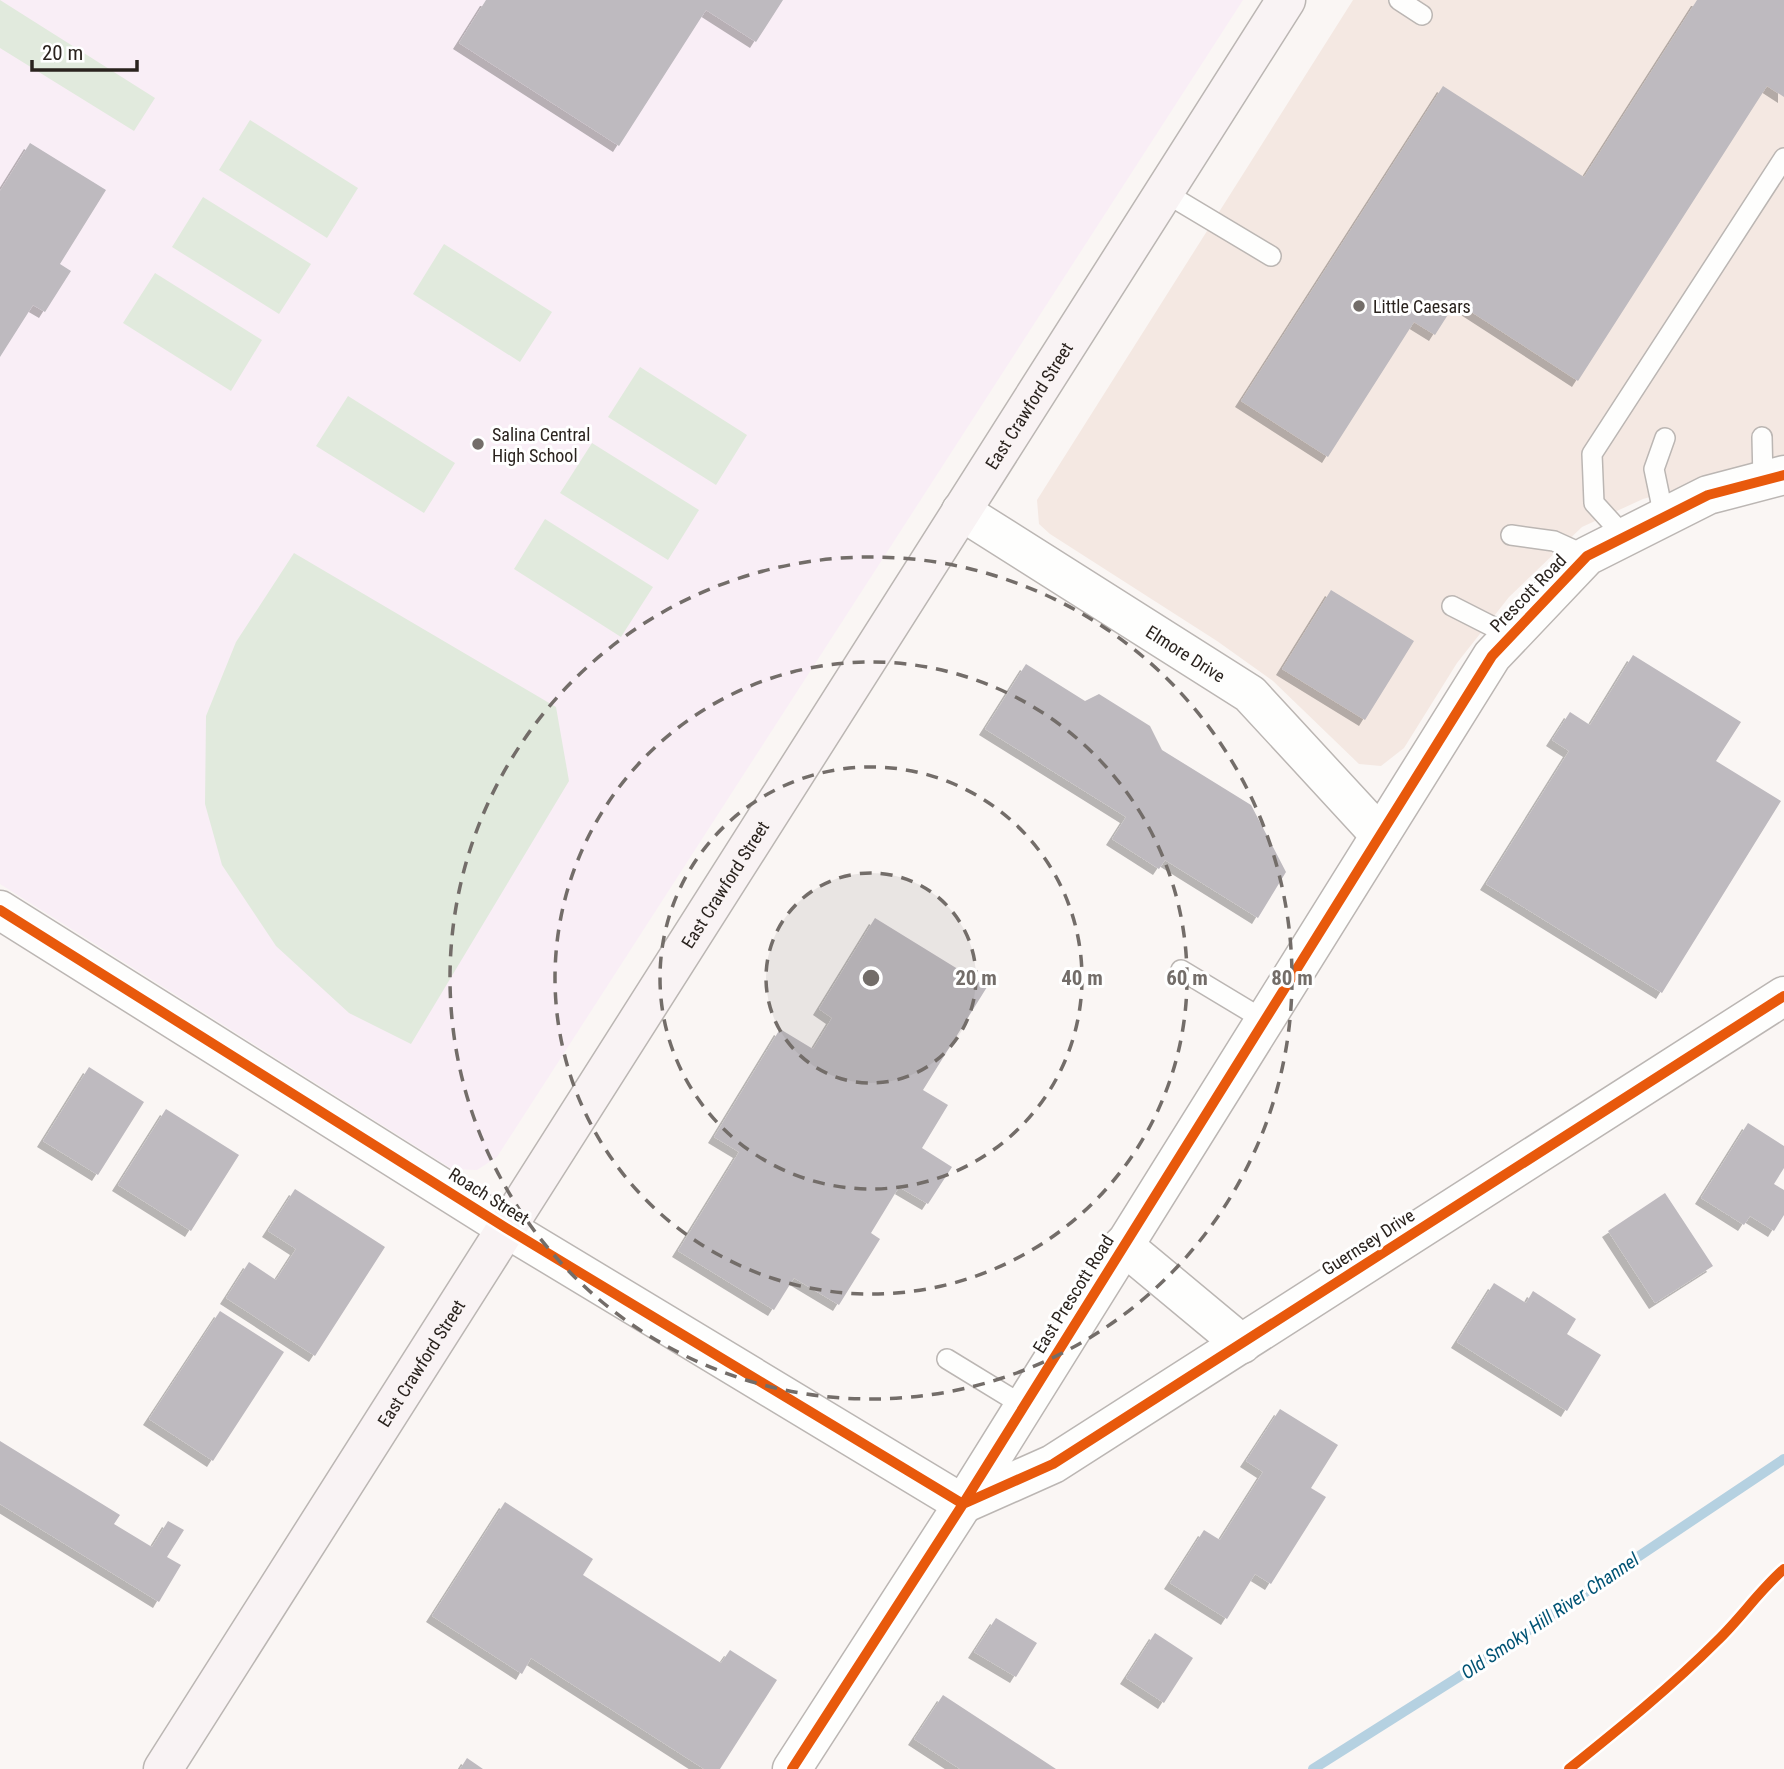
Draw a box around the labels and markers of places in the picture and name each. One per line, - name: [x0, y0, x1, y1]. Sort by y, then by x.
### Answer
- place label: Little Caesars: [1373, 296, 1471, 317]
- marker: Little Caesars: [1351, 298, 1367, 314]
- place label: Salina Central High School: [492, 424, 590, 466]
- marker: Salina Central High School: [470, 436, 486, 452]
- centre of rings: [859, 966, 883, 990]

